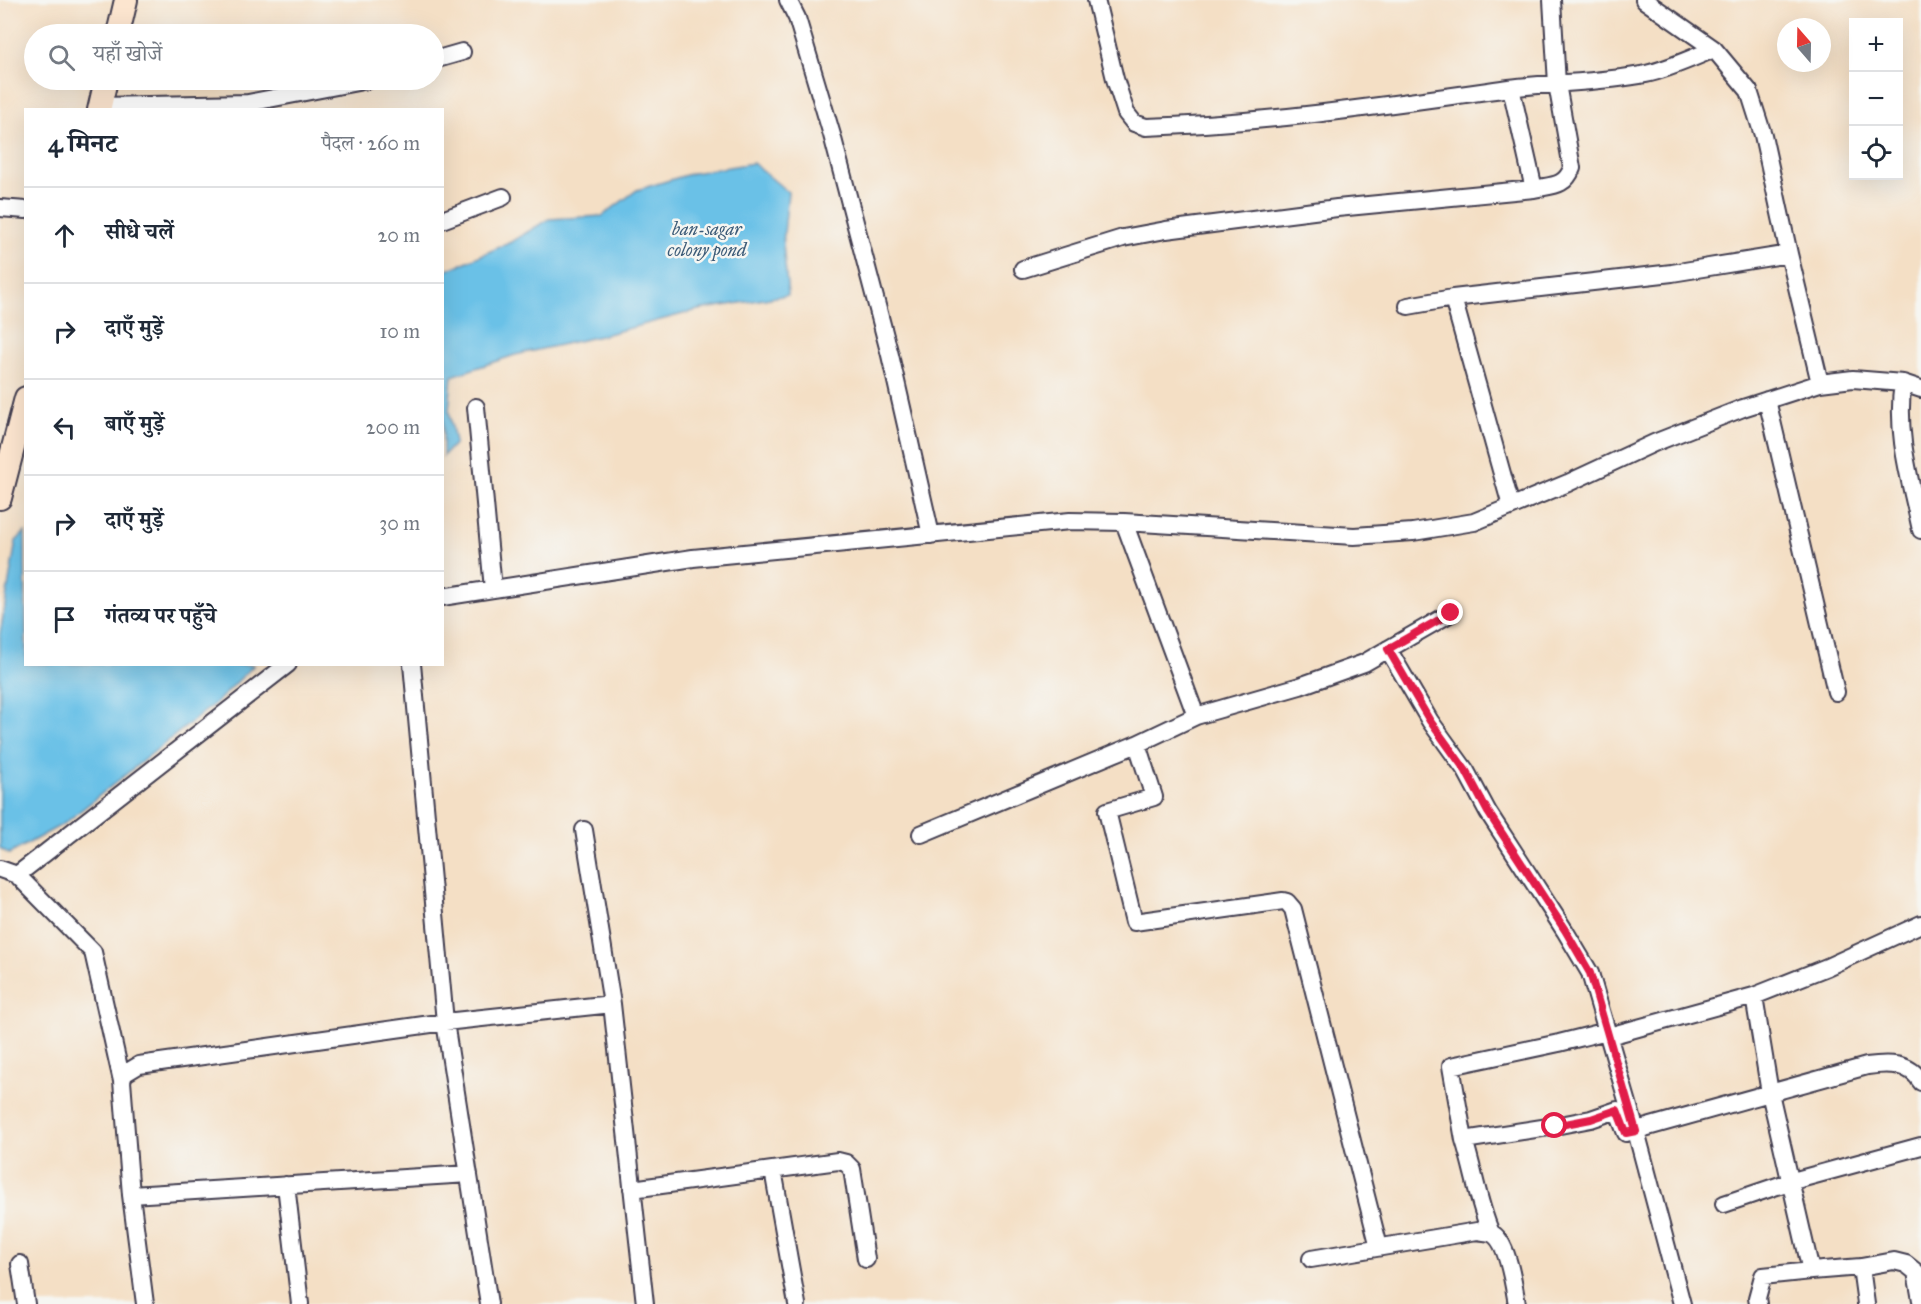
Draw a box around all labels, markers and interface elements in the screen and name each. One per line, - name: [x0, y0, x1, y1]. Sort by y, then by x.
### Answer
- north arrow: [1777, 18, 1831, 72]
- map controls: [1849, 18, 1903, 180]
- button: +: [1849, 18, 1903, 72]
- search box: [24, 24, 444, 90]
- text: यहाँ खोजें: [93, 40, 162, 67]
- icon: search: [45, 41, 78, 74]
- button: −: [1849, 72, 1903, 126]
- button: locate: [1849, 126, 1903, 180]
- text: 4 मिनट: [48, 127, 117, 159]
- text: पैदल · 260 m: [321, 131, 420, 155]
- text: सीधे चलें: [105, 218, 174, 245]
- water label: ban-sagar colony pond: [668, 218, 748, 262]
- icon: ahead: [48, 219, 81, 252]
- text: 20 m: [377, 223, 420, 247]
- text: दाएँ मुड़ें: [105, 314, 164, 341]
- icon: right: [48, 315, 81, 348]
- text: 10 m: [379, 319, 420, 343]
- text: बाएँ मुड़ें: [105, 410, 164, 437]
- icon: left: [48, 411, 81, 444]
- text: 200 m: [366, 415, 420, 439]
- text: दाएँ मुड़ें: [105, 506, 164, 533]
- icon: right: [48, 507, 81, 540]
- text: 30 m: [379, 511, 420, 535]
- route end: [1437, 599, 1463, 625]
- text: गंतव्य पर पहुँचे: [105, 602, 216, 629]
- icon: arrive: [48, 603, 81, 636]
- route start: [1541, 1112, 1567, 1138]

